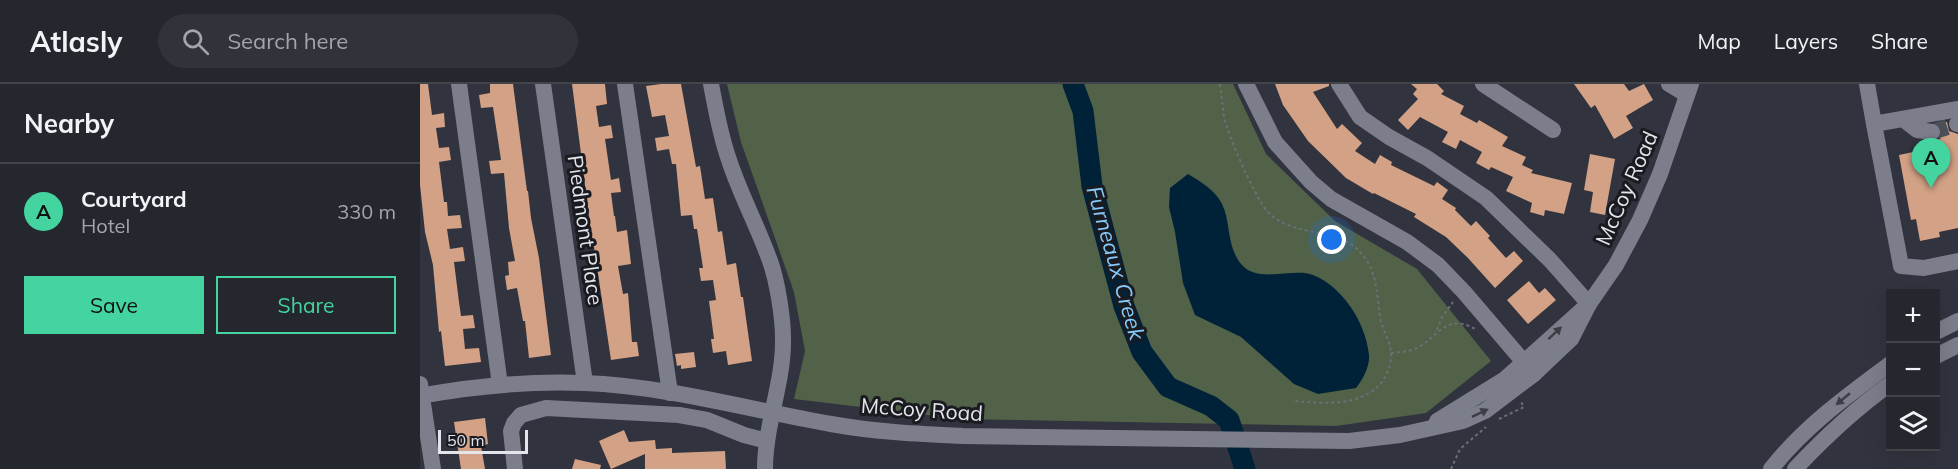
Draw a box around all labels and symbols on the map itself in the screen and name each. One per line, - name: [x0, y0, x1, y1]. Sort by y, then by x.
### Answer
- street label: McCoy Road: [1589, 127, 1663, 249]
- pin: A: [1912, 138, 1950, 188]
- street label: Piedmont Place: [563, 153, 609, 307]
- water label: Furneaux Creek: [1081, 183, 1152, 344]
- your location: [1317, 225, 1346, 254]
- one-way arrow: [1548, 326, 1563, 340]
- street label: McCoy Road: [860, 392, 984, 426]
- one-way arrow: [1836, 392, 1851, 405]
- one-way arrow: [1471, 408, 1488, 417]
- scale bar: [438, 427, 528, 454]

